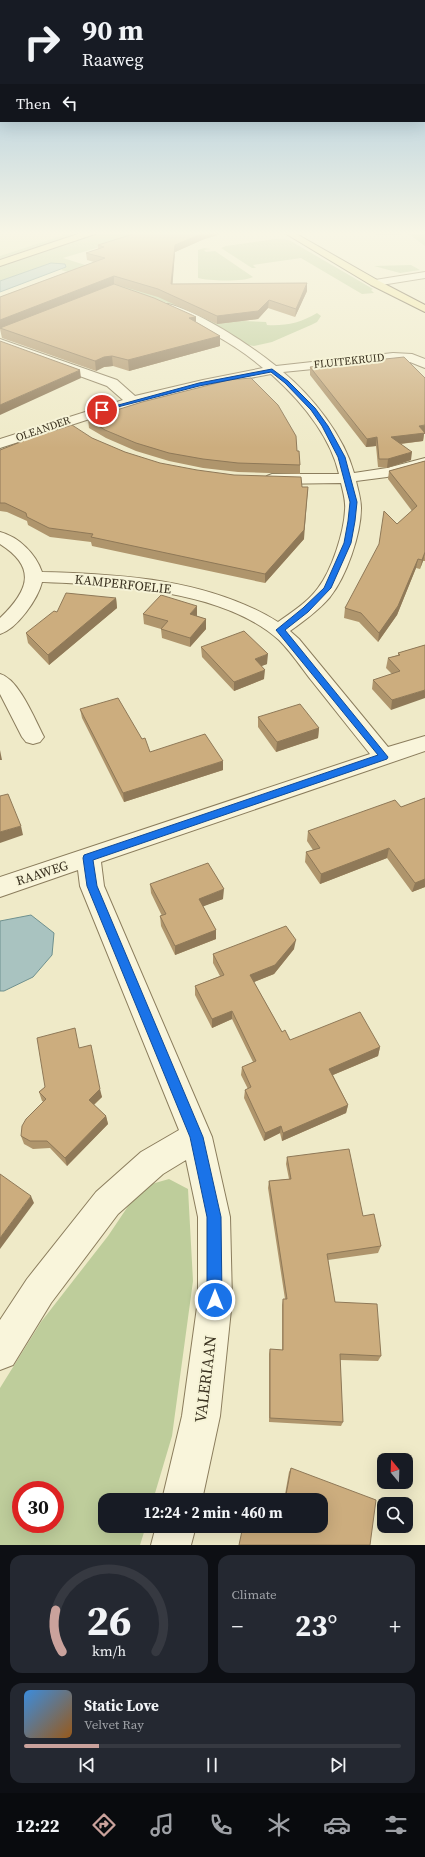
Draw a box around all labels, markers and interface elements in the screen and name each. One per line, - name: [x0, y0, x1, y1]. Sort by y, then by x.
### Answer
- text: 90 m: [82, 11, 144, 49]
- icon: right: [16, 16, 68, 68]
- text: Raaweg: [82, 47, 144, 72]
- icon: left: [59, 92, 81, 114]
- text: Then: [16, 93, 51, 114]
- street label: FLUITEKRUID: [313, 350, 385, 372]
- pin: [85, 393, 119, 427]
- icon: arrive: [91, 399, 113, 421]
- street label: OLEANDER: [14, 413, 72, 445]
- street label: KAMPERFOELIE: [74, 570, 172, 598]
- street label: RAAWEG: [14, 857, 70, 889]
- position arrow: [194, 1279, 236, 1321]
- street label: VALERIAAN: [189, 1334, 221, 1424]
- north arrow: [377, 1453, 413, 1489]
- map controls: [377, 1453, 413, 1533]
- speed limit sign: 30: [12, 1481, 64, 1533]
- button: search: [377, 1497, 413, 1533]
- text: 12:24 · 2 min · 460 m: [144, 1502, 283, 1523]
- text: Climate: [232, 1586, 277, 1603]
- text: 26: [86, 1592, 131, 1649]
- text: 23°: [295, 1605, 337, 1646]
- text: −: [232, 1611, 243, 1641]
- text: +: [389, 1611, 401, 1641]
- text: km/h: [92, 1641, 126, 1661]
- text: Static Love: [84, 1695, 159, 1716]
- text: Velvet Ray: [84, 1716, 144, 1733]
- icon: previous: [76, 1754, 98, 1776]
- icon: pause: [201, 1754, 223, 1776]
- icon: next: [327, 1754, 349, 1776]
- icon: directions: [90, 1811, 118, 1839]
- icon: music: [148, 1811, 176, 1839]
- icon: phone: [207, 1811, 235, 1839]
- icon: climate: [265, 1811, 293, 1839]
- icon: car: [323, 1811, 351, 1839]
- icon: filters: [382, 1811, 410, 1839]
- text: 12:22: [15, 1813, 60, 1838]

